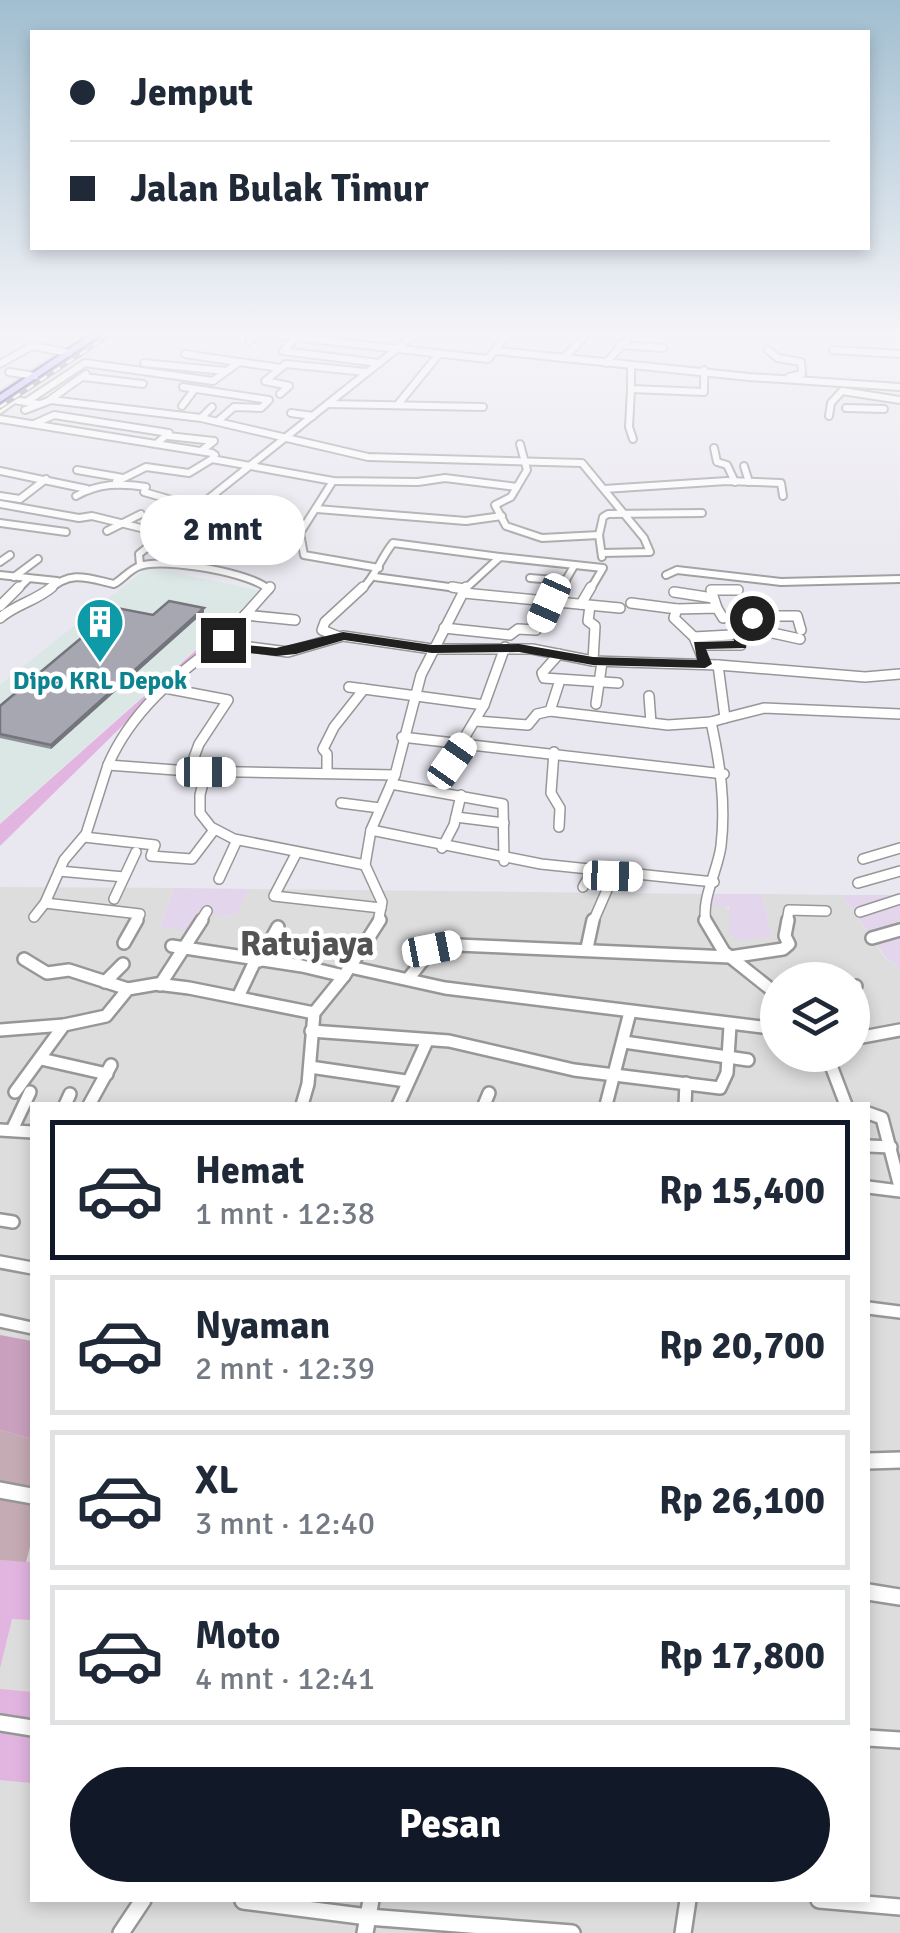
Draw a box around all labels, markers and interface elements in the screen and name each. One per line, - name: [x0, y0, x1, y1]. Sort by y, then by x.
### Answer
- text: Jemput: [130, 69, 253, 116]
- text: Jalan Bulak Timur: [130, 165, 429, 212]
- callout: 2 mnt: [140, 495, 306, 565]
- text: 2 mnt: [183, 510, 262, 549]
- car: [523, 569, 575, 637]
- building icon: Dipo KRL Depok: [74, 596, 126, 664]
- route start: [730, 596, 775, 641]
- route end: [201, 618, 246, 663]
- place label: Dipo KRL Depok: [13, 665, 187, 696]
- car: [423, 728, 481, 794]
- car: [176, 757, 236, 787]
- car: [582, 860, 644, 892]
- district label: Ratujaya: [240, 922, 374, 965]
- car: [400, 929, 464, 969]
- map controls: [760, 962, 870, 1072]
- button: layers: [760, 962, 870, 1072]
- icon: car: [75, 1145, 165, 1235]
- text: Hemat: [195, 1147, 304, 1194]
- text: Rp 15,400: [659, 1167, 825, 1214]
- text: 1 mnt · 12:38: [195, 1194, 375, 1233]
- icon: car: [75, 1300, 165, 1390]
- text: Nyaman: [195, 1302, 330, 1349]
- text: Rp 20,700: [659, 1322, 825, 1369]
- text: 2 mnt · 12:39: [195, 1349, 375, 1388]
- icon: car: [75, 1455, 165, 1545]
- text: XL: [195, 1457, 238, 1504]
- text: Rp 26,100: [659, 1477, 825, 1524]
- text: 3 mnt · 12:40: [195, 1504, 375, 1543]
- icon: car: [75, 1610, 165, 1700]
- text: Moto: [195, 1612, 280, 1659]
- text: Rp 17,800: [659, 1632, 825, 1679]
- text: 4 mnt · 12:41: [195, 1659, 375, 1698]
- button: Pesan: [70, 1767, 830, 1882]

